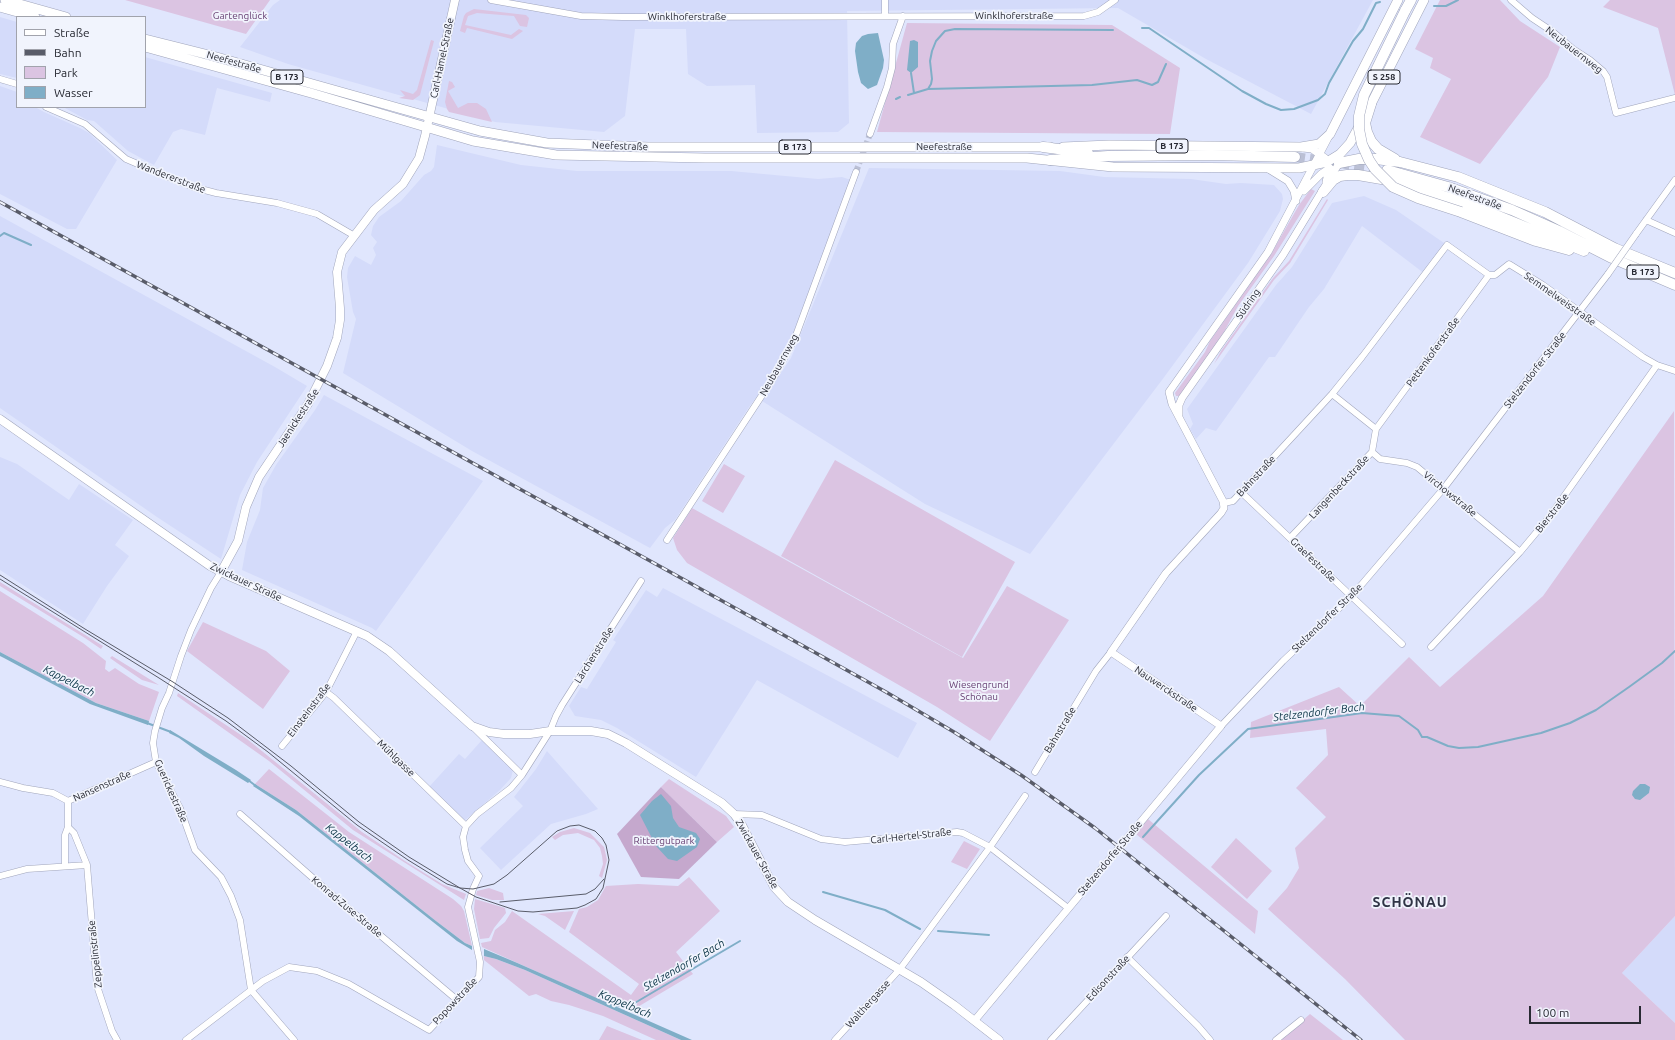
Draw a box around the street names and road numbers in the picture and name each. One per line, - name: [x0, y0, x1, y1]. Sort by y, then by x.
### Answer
- street label: Winklhoferstraße: [975, 10, 1053, 22]
- street label: Winklhoferstraße: [648, 11, 726, 23]
- street label: Carl-Hamel-Straße: [428, 17, 456, 99]
- street label: Neubauernweg: [1543, 24, 1605, 76]
- street label: Neefestraße: [205, 48, 263, 76]
- road number: B 173: [271, 70, 303, 84]
- road number: S 258: [1368, 70, 1400, 84]
- street label: Neefestraße: [592, 139, 648, 153]
- road number: B 173: [1156, 139, 1188, 153]
- road number: B 173: [779, 140, 811, 154]
- street label: Neefestraße: [916, 141, 972, 153]
- street label: Wandererstraße: [135, 158, 207, 196]
- street label: Neefestraße: [1447, 182, 1503, 212]
- road number: B 173: [1627, 265, 1659, 279]
- street label: Semmelweisstraße: [1522, 270, 1598, 328]
- street label: Südring: [1233, 286, 1263, 322]
- street label: Pettenkoferstraße: [1404, 315, 1462, 389]
- street label: Stelzendorfer Straße: [1501, 329, 1569, 411]
- street label: Neubauernweg: [757, 332, 801, 398]
- street label: Jaenickestraße: [275, 386, 321, 450]
- street label: Bahnstraße: [1234, 453, 1278, 499]
- street label: Langenbeckstraße: [1306, 453, 1372, 521]
- street label: Virchowstraße: [1421, 469, 1479, 519]
- street label: Bierstraße: [1533, 491, 1571, 535]
- street label: Graefestraße: [1288, 535, 1338, 585]
- street label: Zwickauer Straße: [208, 560, 284, 604]
- street label: Stelzendorfer Straße: [1289, 581, 1365, 655]
- street label: Lärchenstraße: [572, 625, 616, 685]
- street label: Nauwerckstraße: [1132, 663, 1200, 715]
- street label: Einsteinstraße: [285, 681, 333, 739]
- street label: Bahnstraße: [1042, 705, 1078, 755]
- street label: Mühlgasse: [375, 737, 417, 779]
- street label: Guerickestraße: [152, 758, 190, 824]
- street label: Nansenstraße: [71, 768, 133, 804]
- street label: Zwickauer Straße: [733, 817, 781, 891]
- street label: Stelzendorfer Straße: [1075, 818, 1145, 898]
- street label: Carl-Hertel-Straße: [870, 826, 952, 846]
- street label: Konrad-Zuse-Straße: [309, 874, 385, 940]
- street label: Zeppelinstraße: [85, 920, 105, 988]
- street label: Edisonstraße: [1084, 953, 1132, 1003]
- street label: Popowstraße: [430, 975, 480, 1027]
- street label: Walthergasse: [843, 977, 893, 1031]

